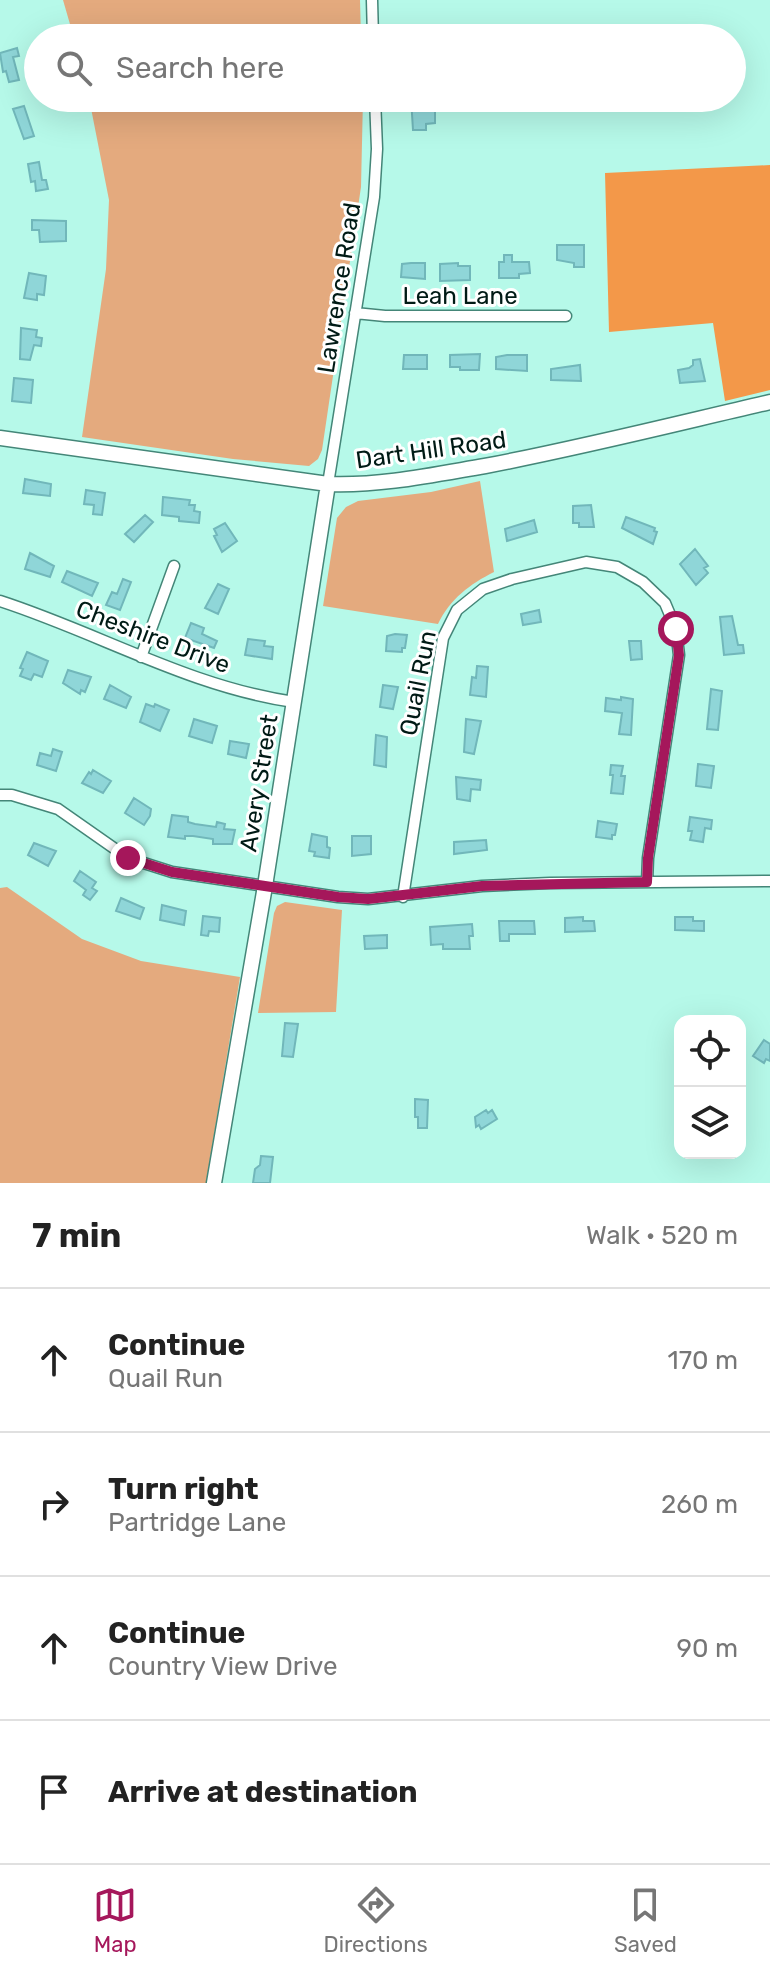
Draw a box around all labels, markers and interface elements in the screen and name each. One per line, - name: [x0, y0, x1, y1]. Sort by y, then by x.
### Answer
- search box: [24, 24, 746, 112]
- icon: search: [52, 46, 96, 90]
- text: Search here: [116, 50, 284, 86]
- street label: Lawrence Road: [312, 201, 366, 375]
- street label: Leah Lane: [402, 282, 518, 310]
- street label: Dart Hill Road: [354, 426, 508, 474]
- street label: Cheshire Drive: [72, 595, 234, 679]
- route start: [658, 611, 694, 647]
- street label: Quail Run: [394, 628, 442, 738]
- street label: Avery Street: [234, 712, 284, 854]
- route end: [110, 840, 146, 876]
- map controls: [674, 1015, 746, 1159]
- button: locate: [674, 1015, 746, 1087]
- button: layers: [674, 1087, 746, 1159]
- text: 7 min: [32, 1215, 121, 1256]
- text: Walk · 520 m: [586, 1220, 738, 1251]
- text: Continue: [108, 1327, 245, 1363]
- icon: ahead: [32, 1338, 76, 1382]
- text: 170 m: [668, 1345, 738, 1376]
- text: Quail Run: [108, 1363, 223, 1394]
- text: Turn right: [108, 1471, 259, 1507]
- icon: right: [32, 1482, 76, 1526]
- text: 260 m: [661, 1489, 738, 1520]
- text: Partridge Lane: [108, 1507, 286, 1538]
- text: Continue: [108, 1615, 245, 1651]
- icon: ahead: [32, 1626, 76, 1670]
- text: 90 m: [677, 1633, 738, 1664]
- text: Country View Drive: [108, 1651, 337, 1682]
- icon: arrive: [32, 1770, 76, 1814]
- text: Arrive at destination: [108, 1774, 418, 1810]
- tab: Map: [93, 1883, 137, 1958]
- tab: Directions: [323, 1883, 428, 1958]
- tab: Saved: [614, 1883, 677, 1958]

